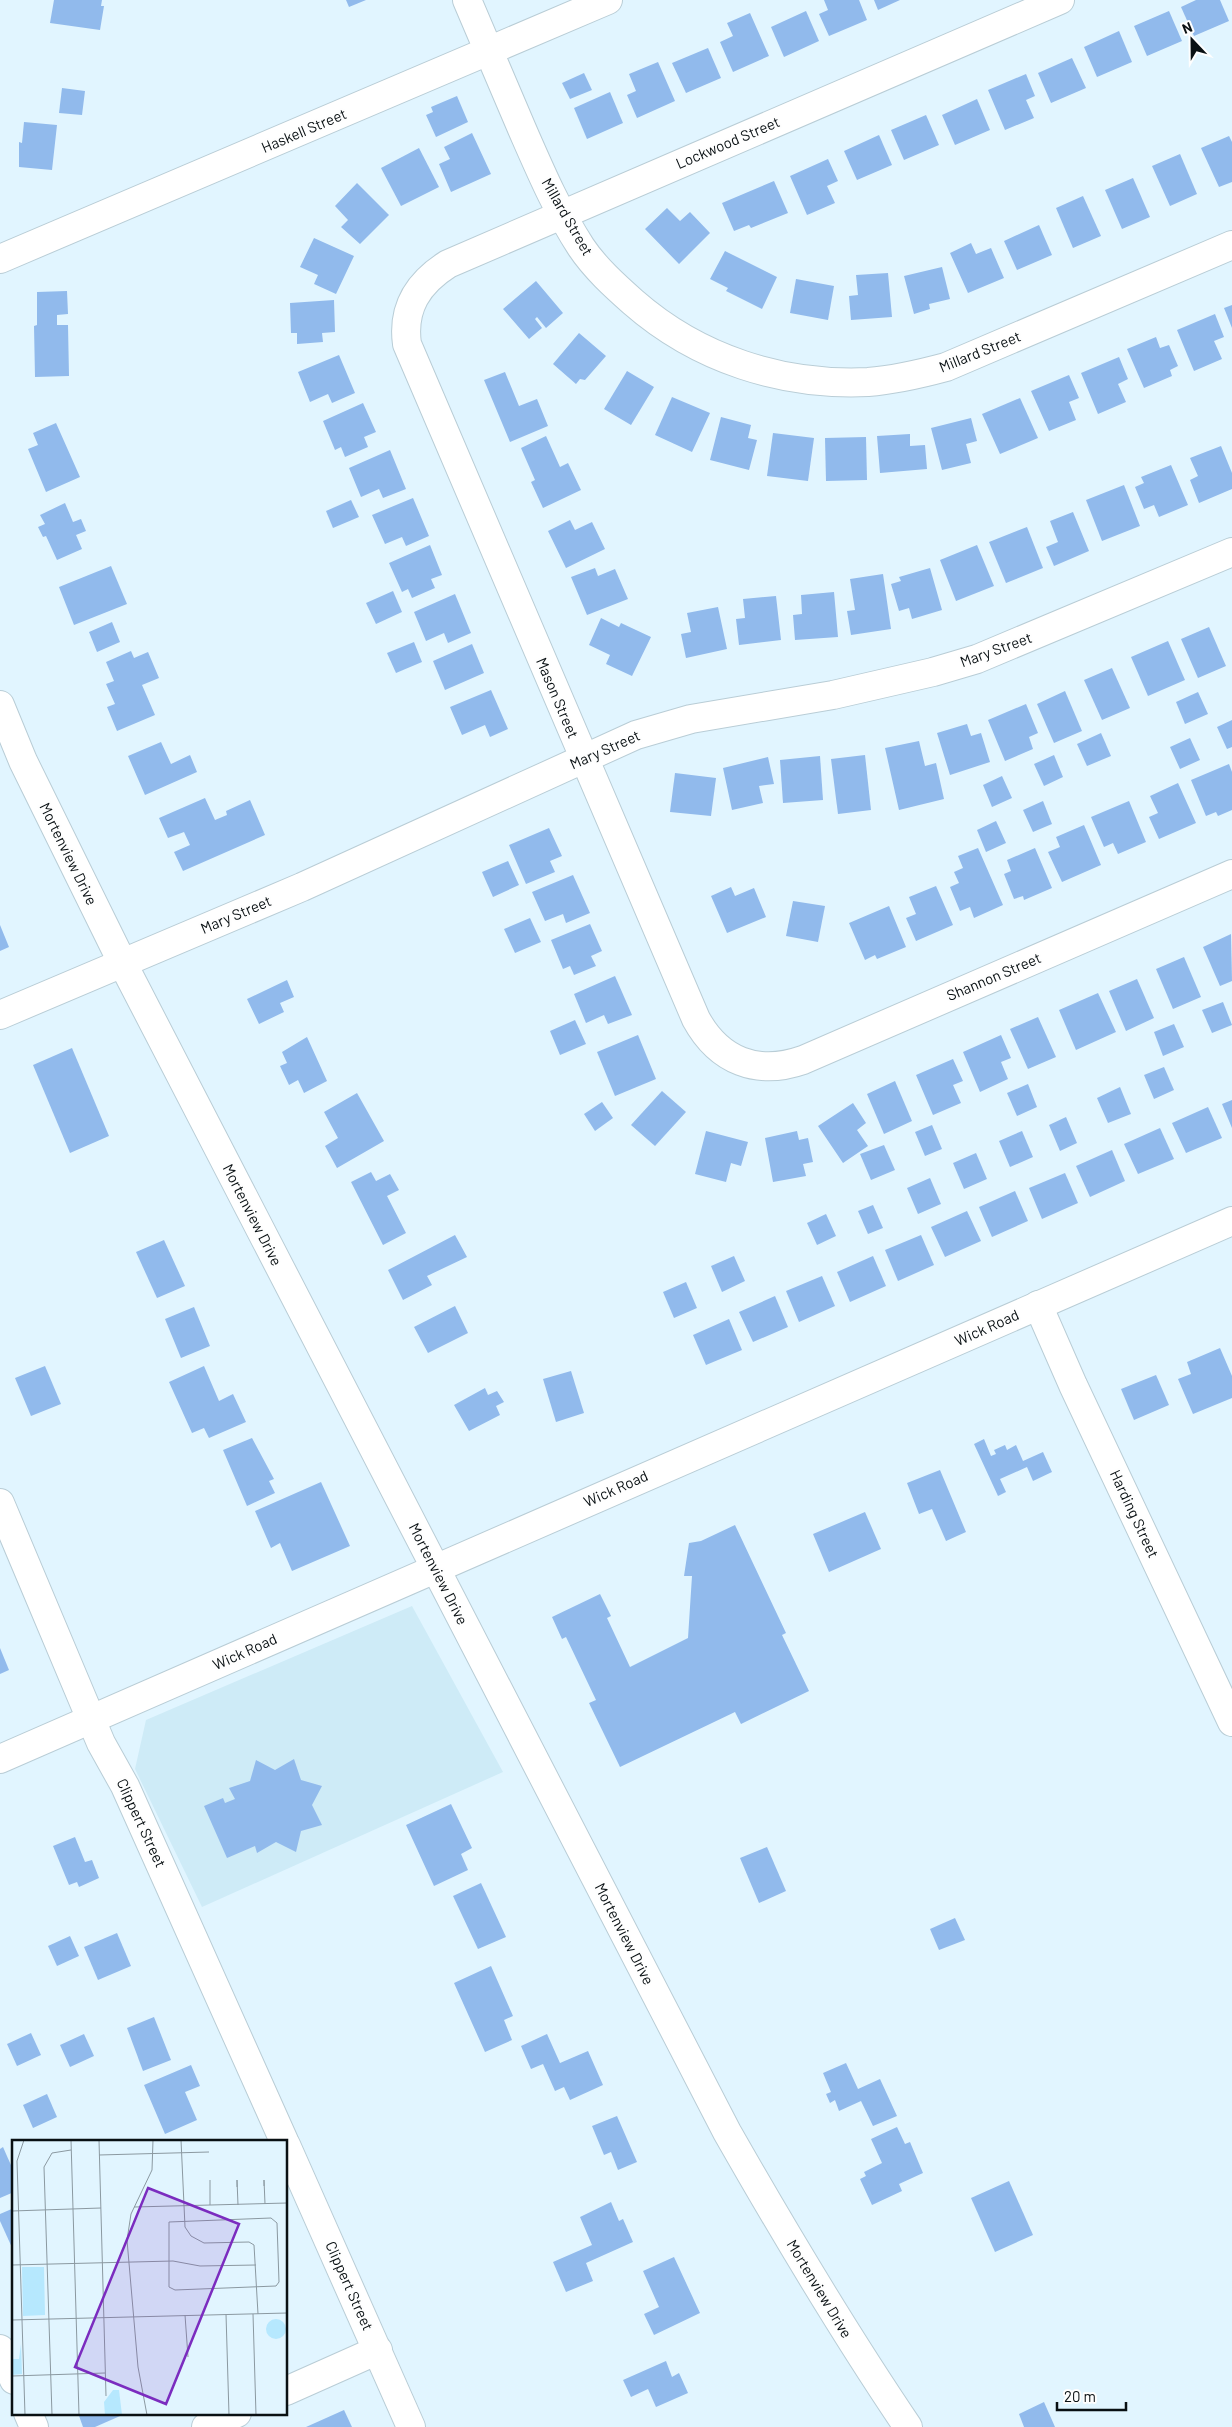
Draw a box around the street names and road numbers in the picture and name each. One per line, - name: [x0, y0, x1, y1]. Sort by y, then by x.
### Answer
- street label: Haskell Street: [258, 104, 349, 156]
- street label: Lockwood Street: [673, 112, 782, 172]
- street label: Millard Street: [538, 174, 597, 259]
- street label: Millard Street: [936, 327, 1023, 376]
- street label: Mary Street: [957, 628, 1034, 670]
- street label: Mason Street: [533, 655, 583, 741]
- street label: Mary Street: [567, 726, 643, 773]
- street label: Mortenview Drive: [36, 799, 101, 908]
- street label: Mary Street: [198, 891, 274, 937]
- street label: Shannon Street: [944, 948, 1044, 1004]
- street label: Mortenview Drive: [220, 1161, 286, 1268]
- street label: Wick Road: [952, 1305, 1022, 1349]
- street label: Wick Road: [581, 1466, 651, 1510]
- street label: Harding Street: [1107, 1467, 1163, 1560]
- street label: Mortenview Drive: [406, 1520, 472, 1627]
- street label: Wick Road: [210, 1629, 280, 1673]
- street label: Clippert Street: [113, 1775, 170, 1870]
- street label: Mortenview Drive: [592, 1880, 658, 1987]
- street label: Mortenview Drive: [783, 2236, 856, 2341]
- street label: Clippert Street: [322, 2238, 378, 2333]

